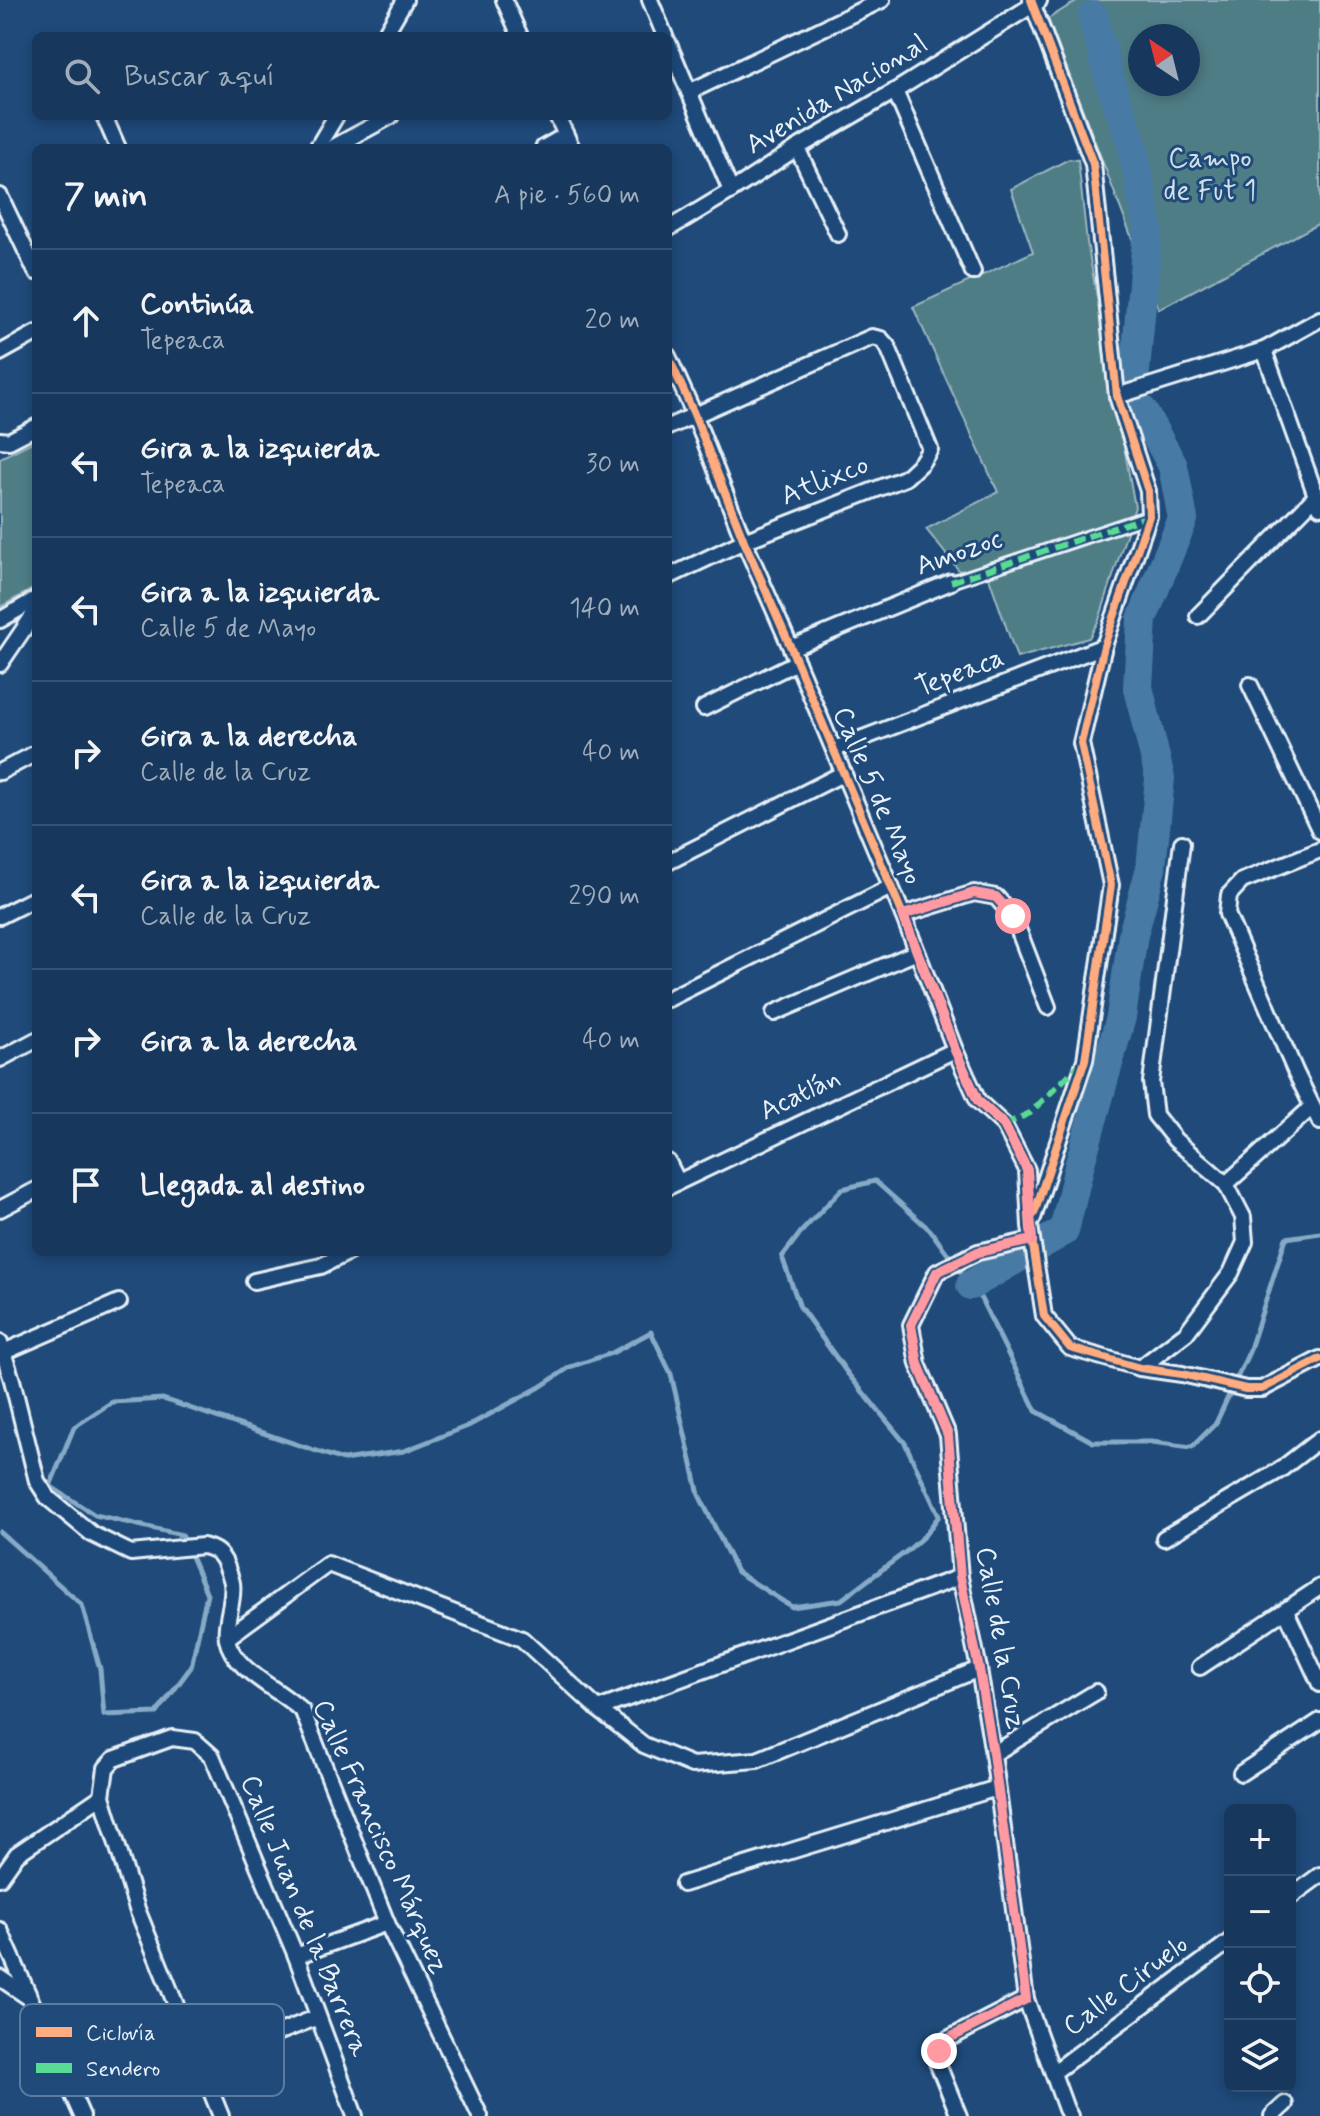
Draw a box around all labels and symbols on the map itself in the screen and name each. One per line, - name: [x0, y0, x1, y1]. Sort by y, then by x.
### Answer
- north arrow: [1128, 24, 1200, 96]
- street label: Avenida Nacional: [739, 26, 935, 164]
- park label: Campo de Fut 1: [1164, 141, 1256, 210]
- street label: Atlixco: [775, 447, 875, 515]
- street label: Amozoc: [911, 520, 1007, 586]
- street label: Tepeaca: [910, 639, 1010, 707]
- street label: Calle 5 de Mayo: [823, 701, 931, 891]
- route start: [995, 898, 1031, 934]
- street label: Acatlán: [753, 1060, 847, 1130]
- street label: Calle de la Cruz: [966, 1544, 1034, 1732]
- street label: Calle Francisco Márquez: [303, 1694, 457, 1980]
- street label: Calle Juan de la Barrera: [231, 1770, 377, 2062]
- street label: Calle Ciruelo: [1056, 1927, 1196, 2045]
- legend: [20, 2004, 284, 2096]
- text: Ciclovía: [86, 2020, 156, 2048]
- route end: [921, 2033, 957, 2069]
- text: Sendero: [86, 2056, 160, 2084]

